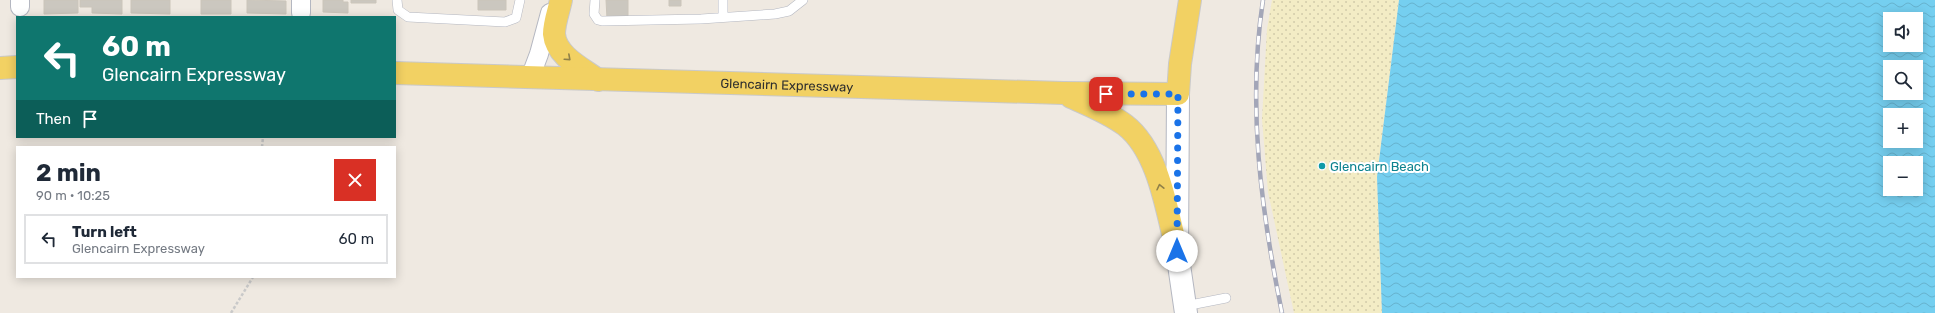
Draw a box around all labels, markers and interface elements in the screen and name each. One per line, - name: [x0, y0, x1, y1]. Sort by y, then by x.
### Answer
- map controls: [1883, 12, 1923, 196]
- button: sound: [1883, 12, 1923, 52]
- text: 60 m: [102, 30, 171, 63]
- icon: left: [36, 32, 88, 84]
- one-way arrow: [564, 53, 571, 60]
- button: search: [1883, 60, 1923, 100]
- text: Glencairn Expressway: [102, 64, 286, 86]
- street label: Glencairn Expressway: [720, 75, 854, 94]
- pin: [1089, 77, 1123, 111]
- icon: arrive: [1095, 83, 1117, 105]
- icon: arrive: [79, 108, 101, 130]
- button: +: [1883, 108, 1923, 148]
- text: Then: [36, 110, 71, 128]
- button: −: [1883, 156, 1923, 196]
- text: 2 min: [36, 159, 101, 187]
- button: close: [334, 159, 376, 201]
- place label: Glencairn Beach: [1330, 159, 1429, 174]
- marker: Glencairn Beach: [1317, 161, 1327, 171]
- one-way arrow: [1157, 183, 1165, 190]
- text: 90 m · 10:25: [36, 188, 110, 203]
- text: Turn left: [72, 223, 137, 241]
- icon: left: [38, 228, 60, 250]
- text: 60 m: [338, 230, 374, 248]
- position arrow: [1156, 230, 1198, 272]
- text: Glencairn Expressway: [72, 241, 205, 256]

